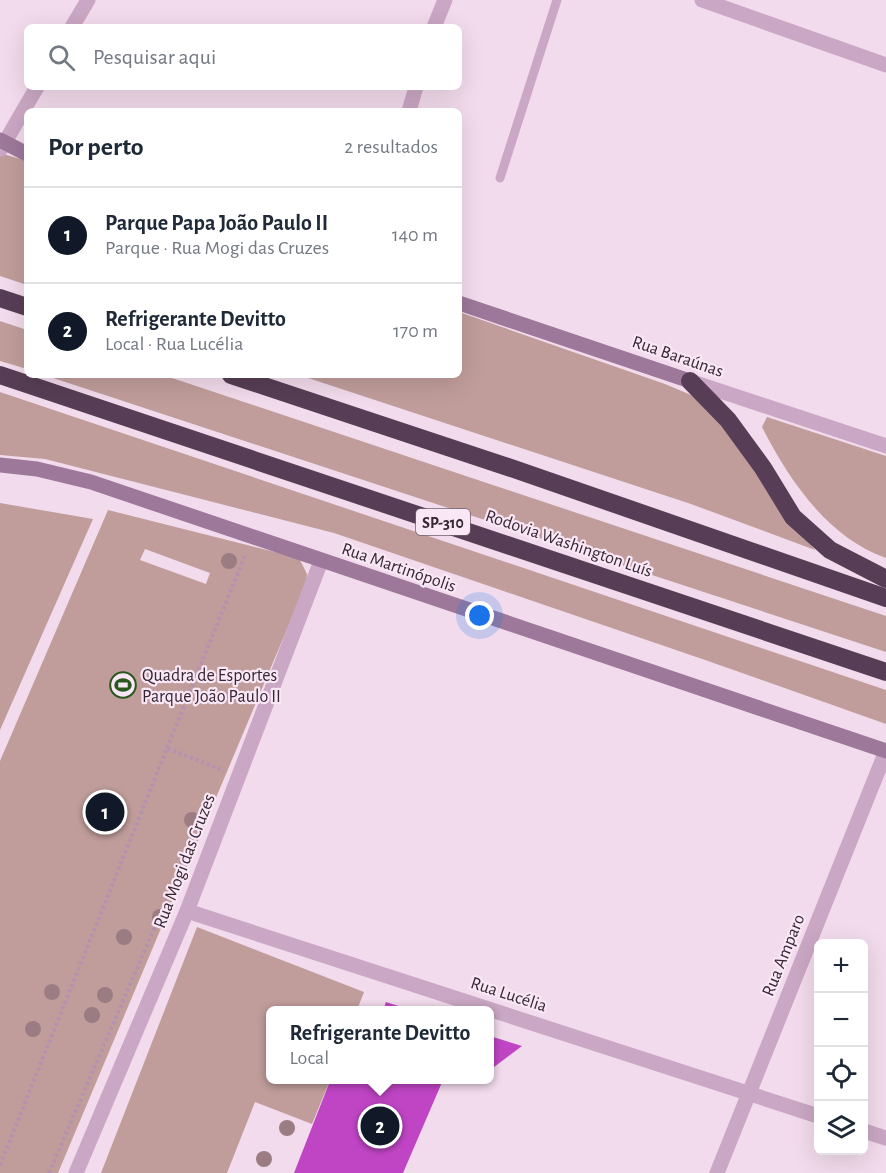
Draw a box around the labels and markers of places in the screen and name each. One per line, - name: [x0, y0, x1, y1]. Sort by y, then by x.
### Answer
- place label: Quadra de Esportes Parque João Paulo II: [142, 667, 281, 706]
- sports icon: Quadra de Esportes Parque João Paulo II: [108, 670, 138, 700]
- pin: 1: [86, 790, 124, 834]
- pin: 2: [360, 1104, 400, 1148]

